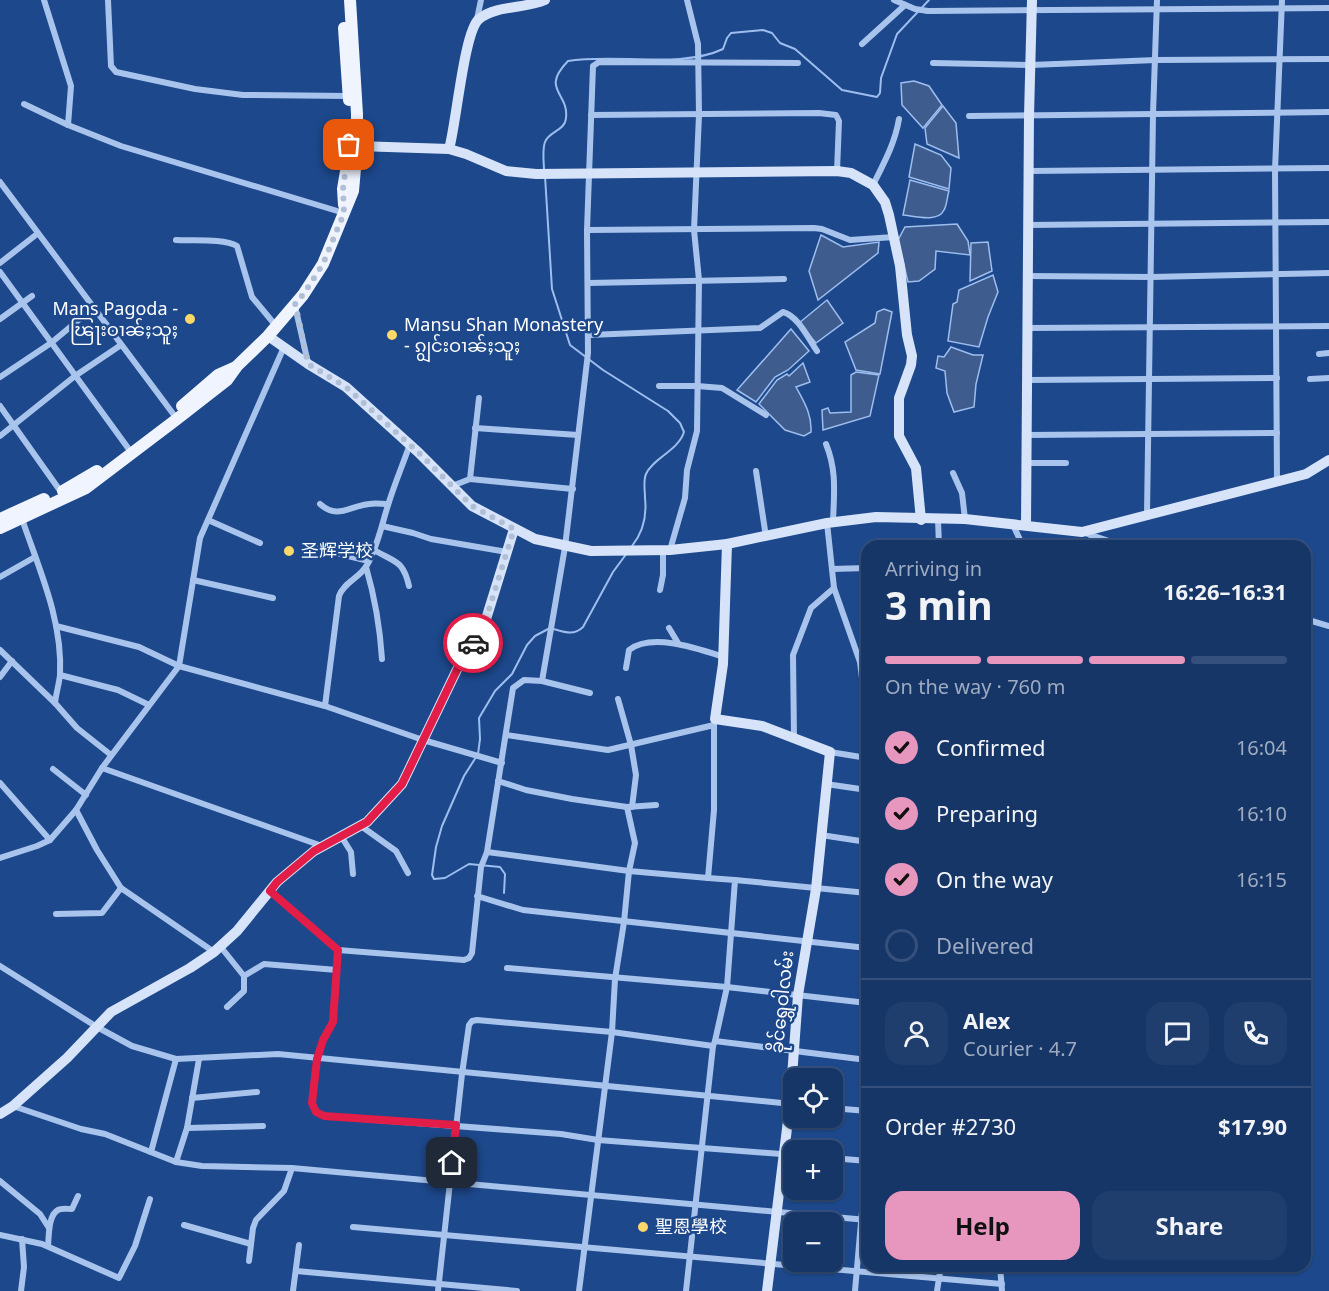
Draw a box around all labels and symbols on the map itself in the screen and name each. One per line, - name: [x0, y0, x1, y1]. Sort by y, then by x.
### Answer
- pin: [323, 119, 374, 170]
- place label: Mans Pagoda - ၽြႃးဝၢၼ်ႈသူႈ: [53, 296, 178, 345]
- marker: Mans Pagoda - ၽြႃးဝၢၼ်ႈသူႈ: [183, 312, 197, 326]
- place label: Mansu Shan Monastery - ၵျွင်းဝၢၼ်ႈသူႈ: [404, 312, 604, 363]
- marker: Mansu Shan Monastery - ၵျွင်းဝၢၼ်ႈသူႈ: [385, 328, 399, 342]
- place label: 圣辉学校: [301, 538, 373, 562]
- marker: 圣辉学校: [282, 544, 296, 558]
- courier: [443, 613, 503, 673]
- street label: ခိုင်ရွှေဝါလမ်း: [763, 949, 802, 1055]
- pin: [426, 1137, 477, 1188]
- place label: 聖恩學校: [655, 1214, 727, 1238]
- marker: 聖恩學校: [636, 1220, 650, 1234]

